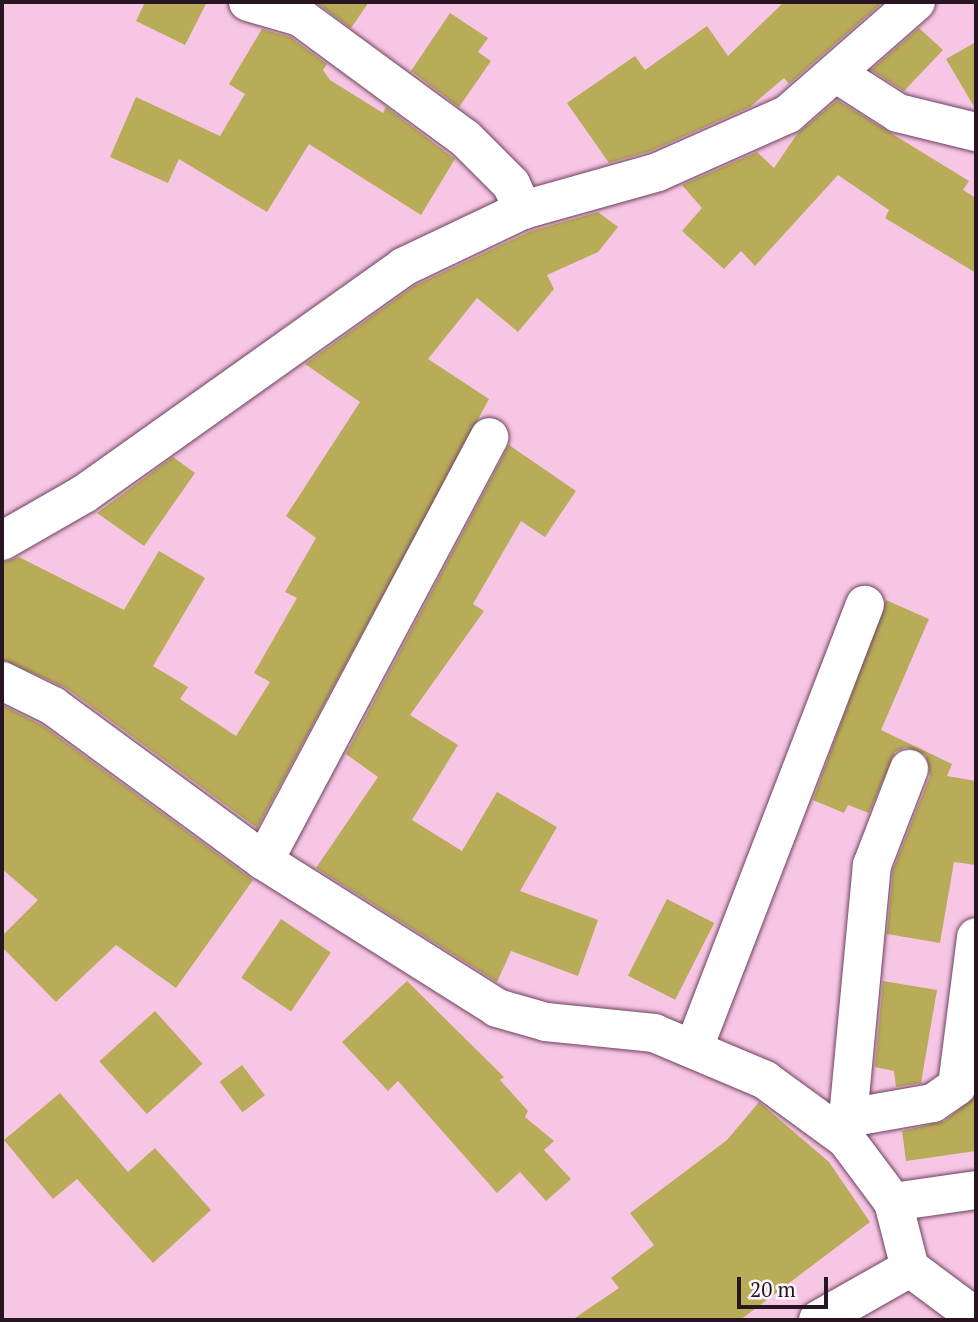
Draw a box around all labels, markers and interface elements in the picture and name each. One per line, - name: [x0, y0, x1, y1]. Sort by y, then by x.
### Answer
- scale bar: [740, 1262, 831, 1306]
- text: 20 m: [750, 1275, 796, 1303]

